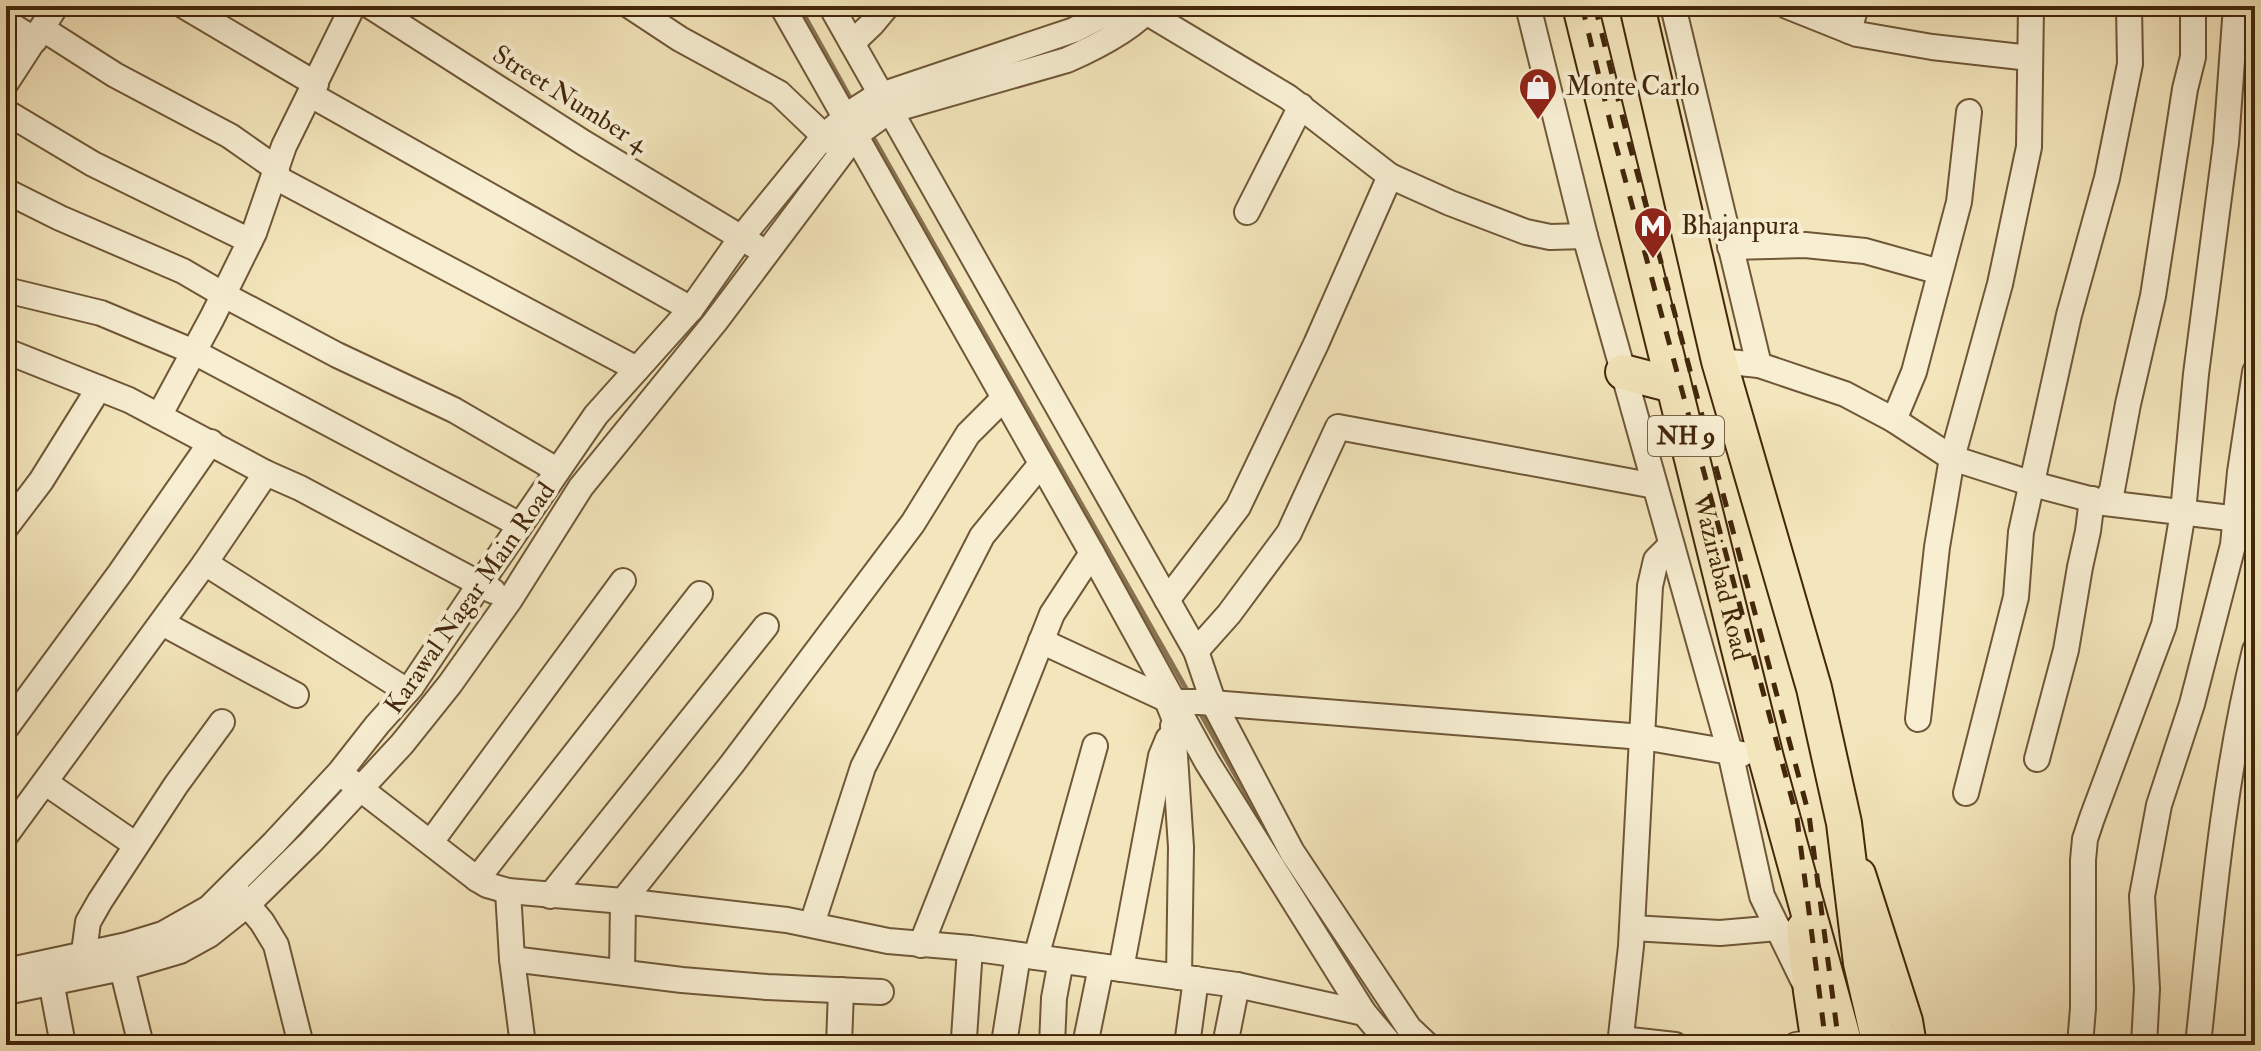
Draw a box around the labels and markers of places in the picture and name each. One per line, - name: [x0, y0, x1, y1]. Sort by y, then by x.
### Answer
- shop icon: Monte Carlo: [1517, 66, 1559, 121]
- place label: Monte Carlo: [1566, 71, 1699, 103]
- metro station icon: Bhajanpura: [1632, 205, 1674, 260]
- place label: Bhajanpura: [1681, 210, 1799, 243]

